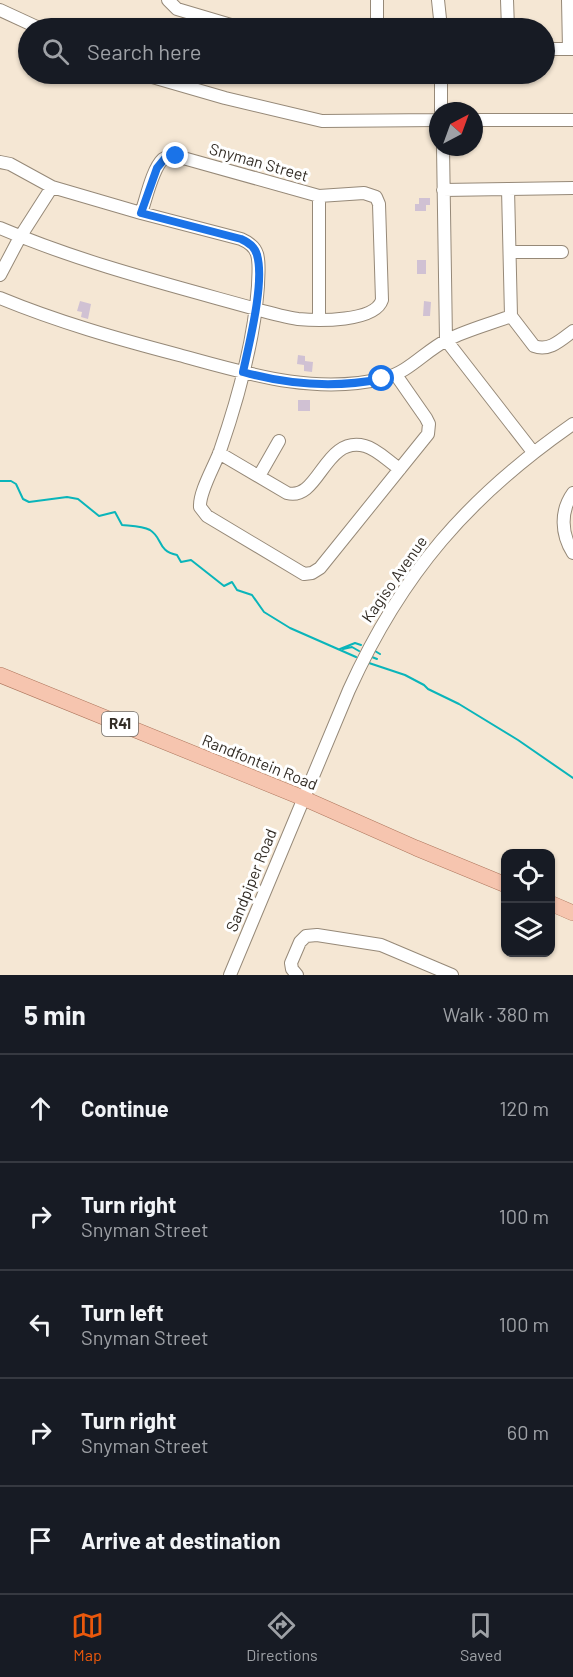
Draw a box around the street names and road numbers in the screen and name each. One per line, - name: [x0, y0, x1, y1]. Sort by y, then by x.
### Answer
- street label: Snyman Street: [207, 138, 311, 185]
- street label: Kagiso Avenue: [357, 532, 430, 626]
- road number: R41: [102, 712, 138, 736]
- street label: Randfontein Road: [200, 730, 321, 793]
- street label: Sandpiper Road: [221, 826, 280, 934]

